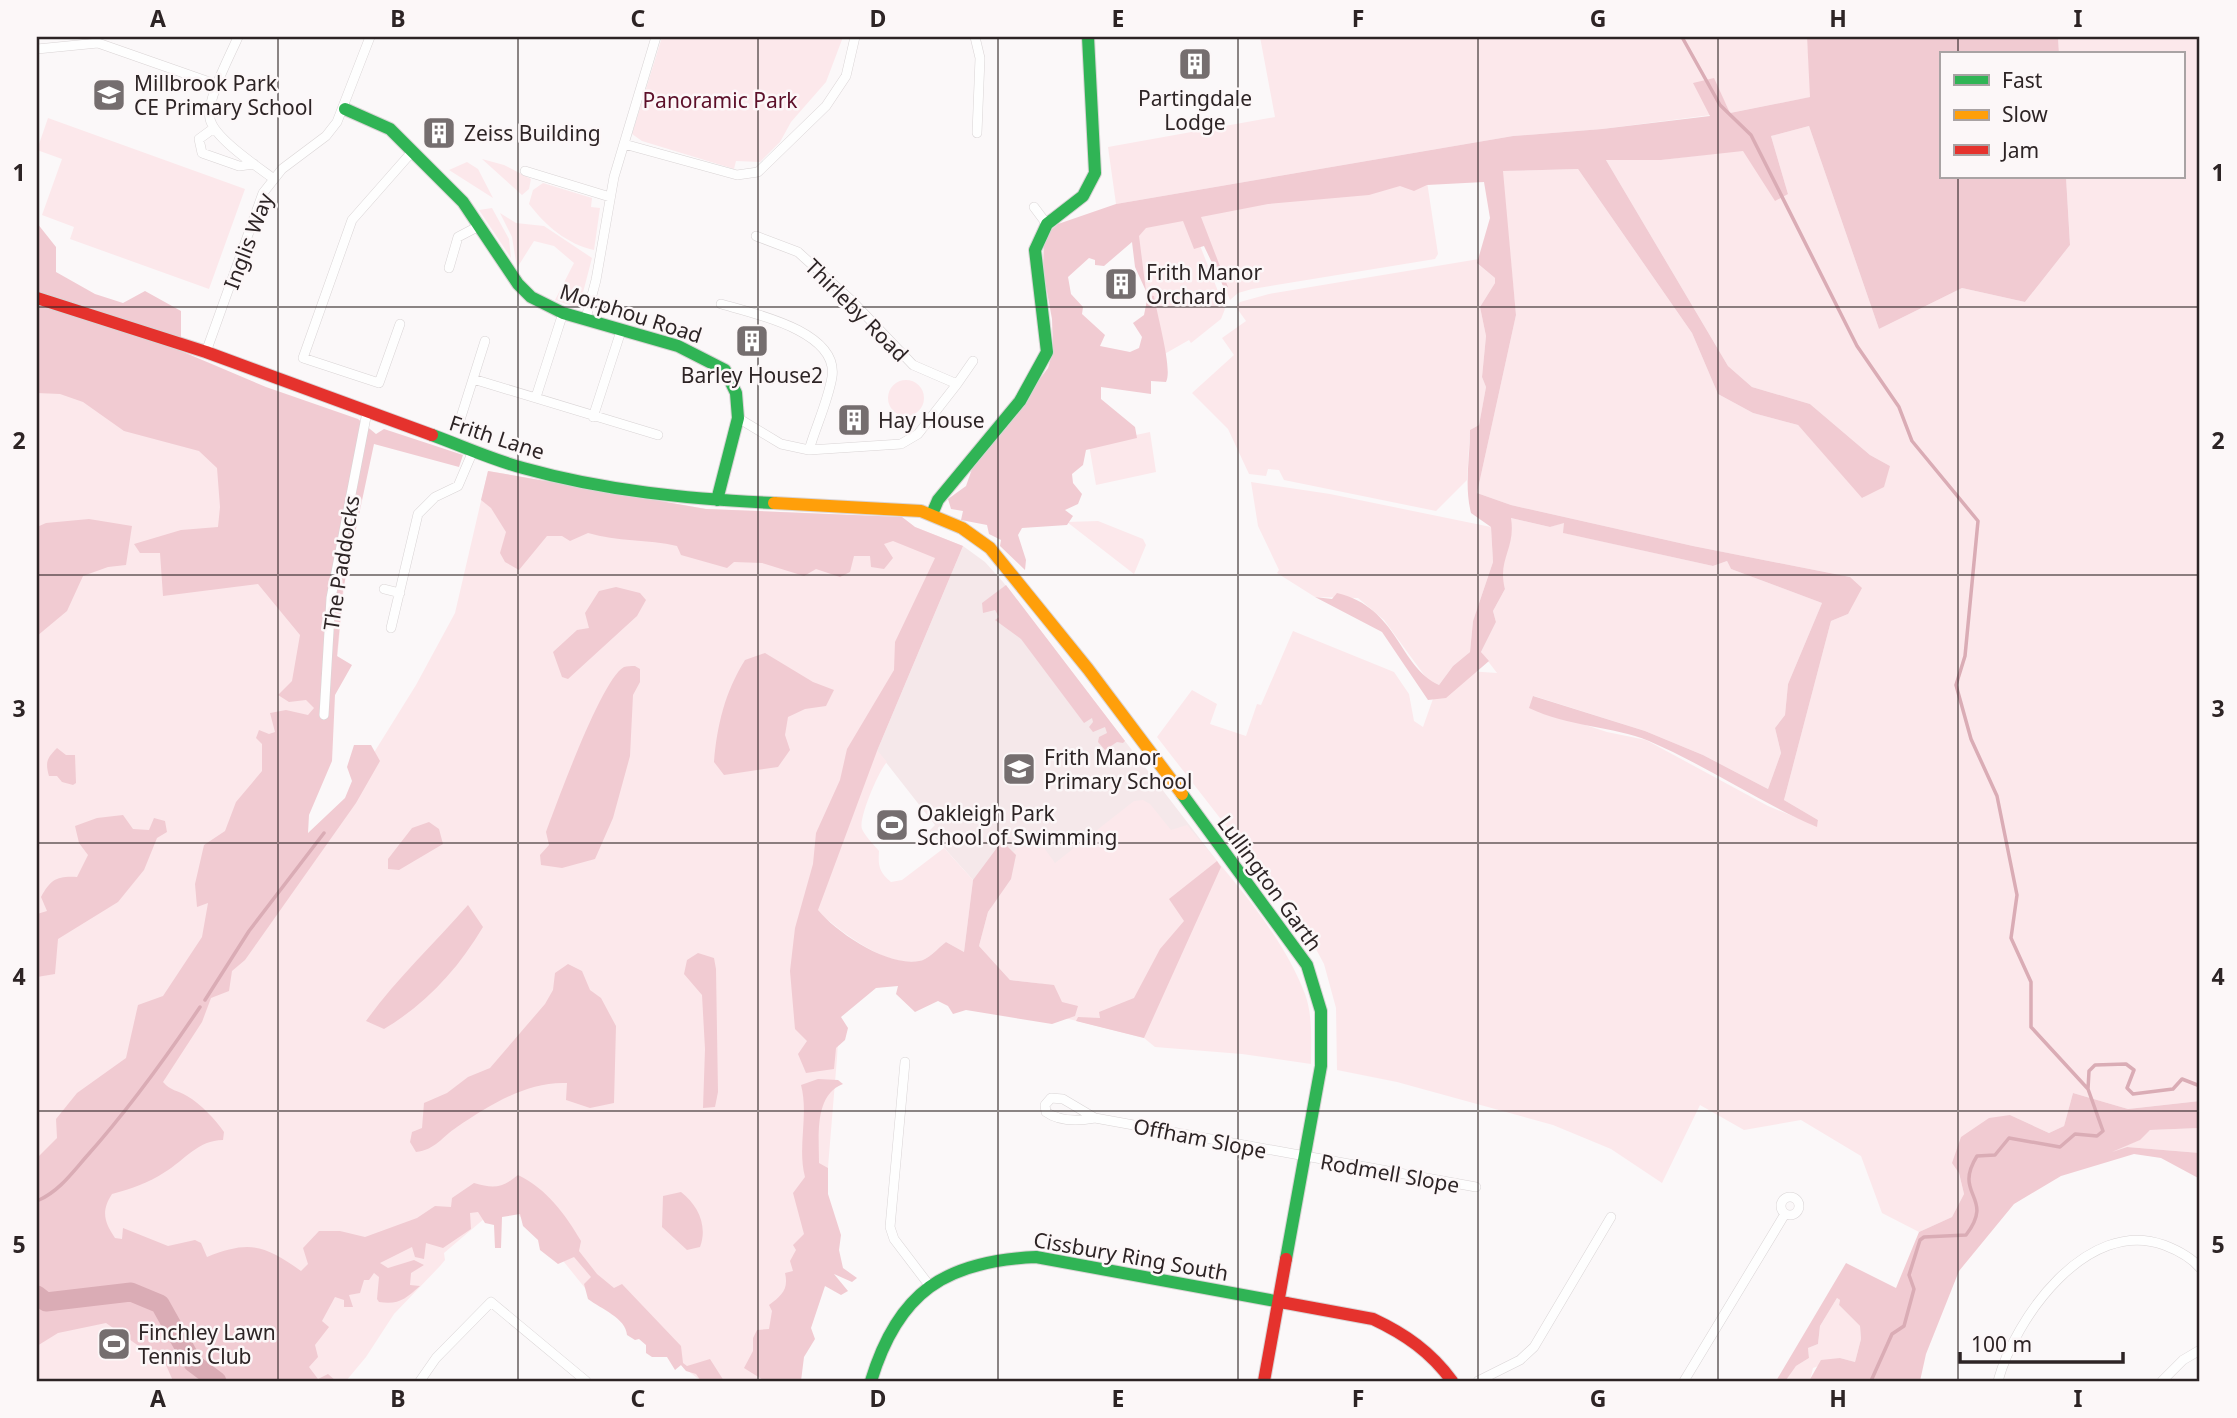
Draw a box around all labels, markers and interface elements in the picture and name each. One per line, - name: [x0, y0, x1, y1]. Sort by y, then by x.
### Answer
- text: A: [150, 2, 166, 34]
- text: B: [390, 2, 406, 34]
- text: C: [631, 2, 646, 34]
- text: D: [870, 2, 886, 34]
- text: E: [1112, 2, 1124, 34]
- text: F: [1352, 2, 1364, 34]
- text: G: [1590, 2, 1606, 34]
- text: H: [1829, 2, 1847, 34]
- text: I: [2074, 2, 2083, 34]
- building icon: Partingdale Lodge: [1176, 45, 1214, 83]
- legend: [1940, 52, 2184, 178]
- text: Fast: [2002, 66, 2043, 94]
- place label: Millbrook Park CE Primary School: [134, 69, 313, 121]
- school or university icon: Millbrook Park CE Primary School: [90, 76, 128, 114]
- place label: Partingdale Lodge: [1138, 84, 1252, 136]
- park label: Panoramic Park: [642, 86, 798, 114]
- text: Slow: [2002, 100, 2048, 128]
- building icon: Zeiss Building: [420, 114, 458, 152]
- place label: Zeiss Building: [464, 119, 601, 147]
- text: Jam: [2000, 136, 2039, 164]
- text: 1: [12, 156, 26, 188]
- text: 1: [2211, 156, 2225, 188]
- street label: Inglis Way: [217, 189, 279, 293]
- street label: Thirleby Road: [799, 252, 915, 368]
- place label: Frith Manor Orchard: [1146, 258, 1263, 310]
- building icon: Frith Manor Orchard: [1102, 265, 1140, 303]
- street label: Morphou Road: [556, 277, 706, 349]
- building icon: Barley House2: [733, 322, 771, 360]
- place label: Barley House2: [681, 361, 823, 389]
- building icon: Hay House: [835, 401, 873, 439]
- place label: Hay House: [878, 406, 985, 434]
- street label: Frith Lane: [446, 408, 548, 466]
- text: 2: [12, 424, 26, 456]
- text: 2: [2211, 424, 2225, 456]
- street label: The Paddocks: [317, 493, 365, 633]
- text: 3: [12, 692, 26, 724]
- text: 3: [2211, 692, 2225, 724]
- place label: Frith Manor Primary School: [1044, 743, 1192, 795]
- school or university icon: Frith Manor Primary School: [1000, 750, 1038, 788]
- place label: Oakleigh Park School of Swimming: [917, 799, 1117, 851]
- sports icon: Oakleigh Park School of Swimming: [873, 806, 911, 844]
- street label: Lullington Garth: [1211, 810, 1329, 956]
- text: 4: [12, 960, 26, 992]
- text: 4: [2211, 960, 2225, 992]
- street label: Offham Slope: [1131, 1111, 1269, 1165]
- street label: Rodmell Slope: [1318, 1147, 1462, 1199]
- street label: Cissbury Ring South: [1031, 1225, 1231, 1287]
- text: 5: [12, 1228, 26, 1260]
- text: 5: [2211, 1228, 2225, 1260]
- place label: Finchley Lawn Tennis Club: [138, 1318, 276, 1370]
- scale bar: [1960, 1320, 2123, 1364]
- sports icon: Finchley Lawn Tennis Club: [95, 1325, 133, 1363]
- text: 100 m: [1971, 1330, 2032, 1358]
- text: A: [150, 1382, 166, 1414]
- text: B: [390, 1382, 406, 1414]
- text: C: [631, 1382, 646, 1414]
- text: D: [870, 1382, 886, 1414]
- text: E: [1112, 1382, 1124, 1414]
- text: F: [1352, 1382, 1364, 1414]
- text: G: [1590, 1382, 1606, 1414]
- text: H: [1829, 1382, 1847, 1414]
- text: I: [2074, 1382, 2083, 1414]

